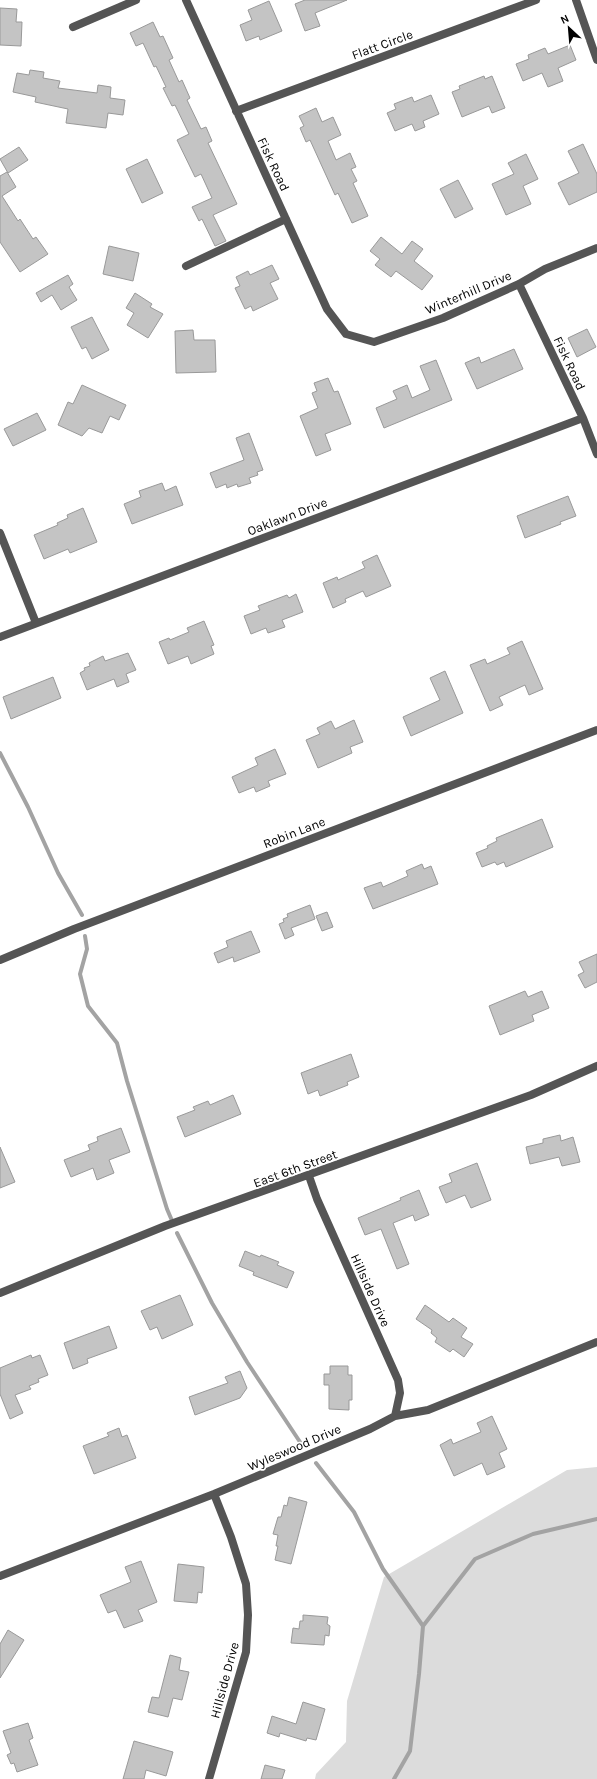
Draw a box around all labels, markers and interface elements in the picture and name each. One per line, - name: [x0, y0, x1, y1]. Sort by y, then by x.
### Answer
- north arrow: [549, 8, 589, 48]
- text: N: [558, 12, 571, 27]
- street label: Flatt Circle: [350, 26, 415, 62]
- street label: Fisk Road: [255, 135, 293, 194]
- street label: Winterhill Drive: [423, 267, 514, 317]
- street label: Fisk Road: [551, 334, 589, 393]
- street label: Oaklawn Drive: [245, 494, 330, 539]
- street label: Robin Lane: [261, 814, 328, 851]
- street label: East 6th Street: [251, 1146, 339, 1191]
- street label: Hillside Drive: [348, 1251, 393, 1329]
- street label: Wyleswood Drive: [245, 1421, 343, 1474]
- street label: Hillside Drive: [207, 1640, 242, 1720]

